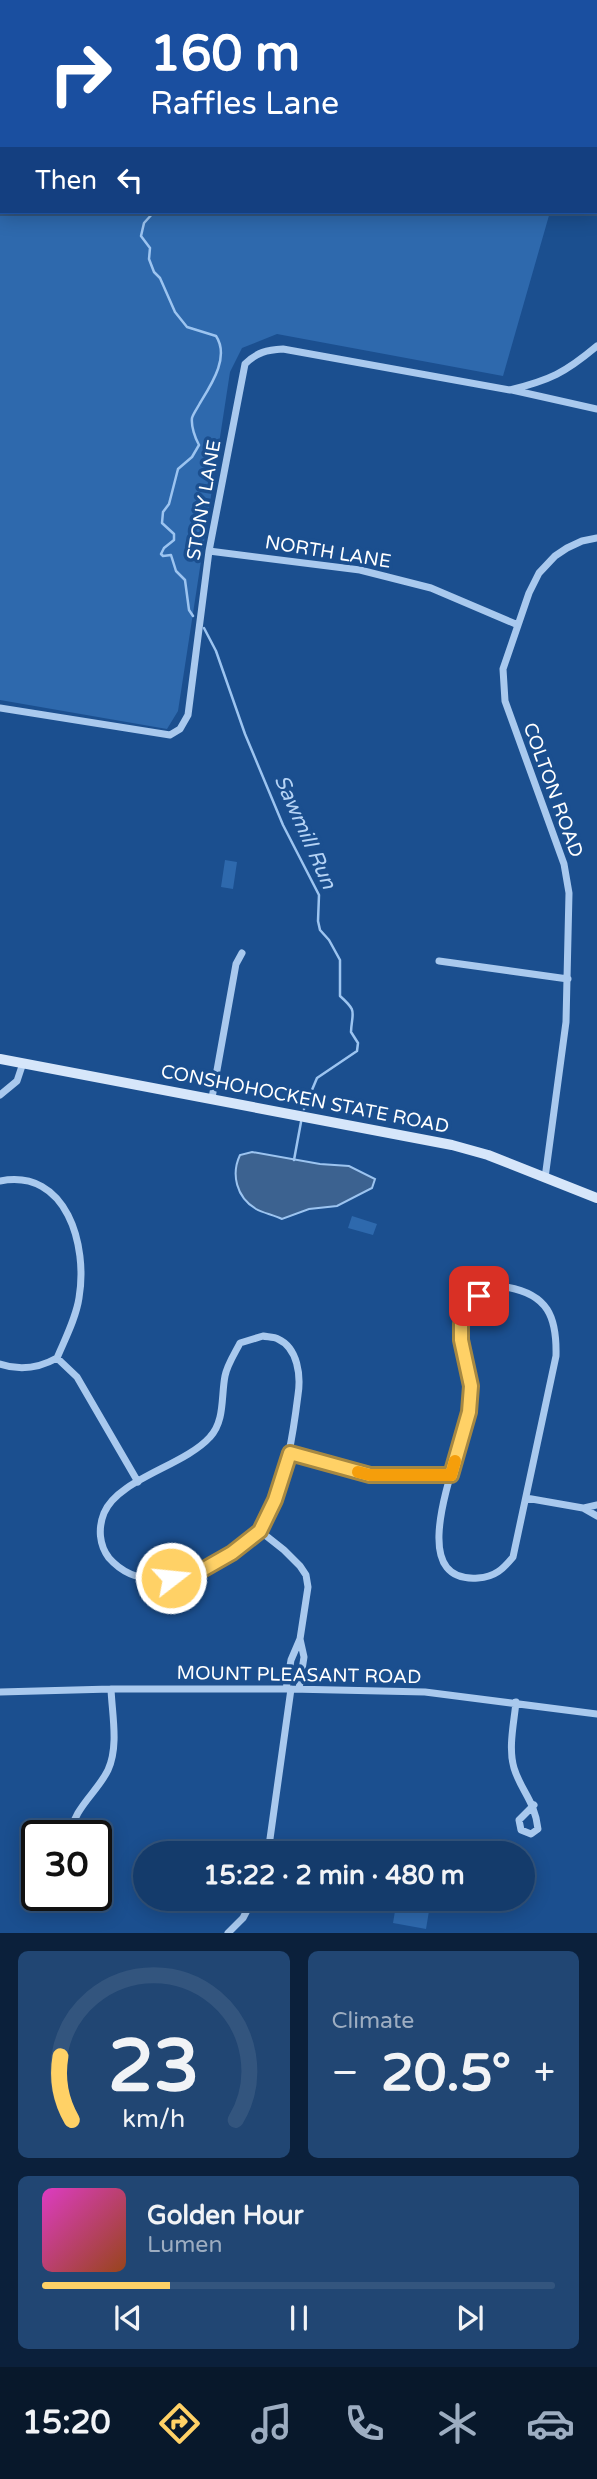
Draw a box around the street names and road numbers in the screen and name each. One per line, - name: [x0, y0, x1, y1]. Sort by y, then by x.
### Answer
- street label: STONY LANE: [183, 438, 225, 562]
- street label: NORTH LANE: [263, 531, 393, 573]
- street label: COLTON ROAD: [518, 720, 588, 860]
- street label: CONSHOHOCKEN STATE ROAD: [159, 1060, 451, 1138]
- street label: MOUNT PLEASANT ROAD: [176, 1662, 422, 1688]

